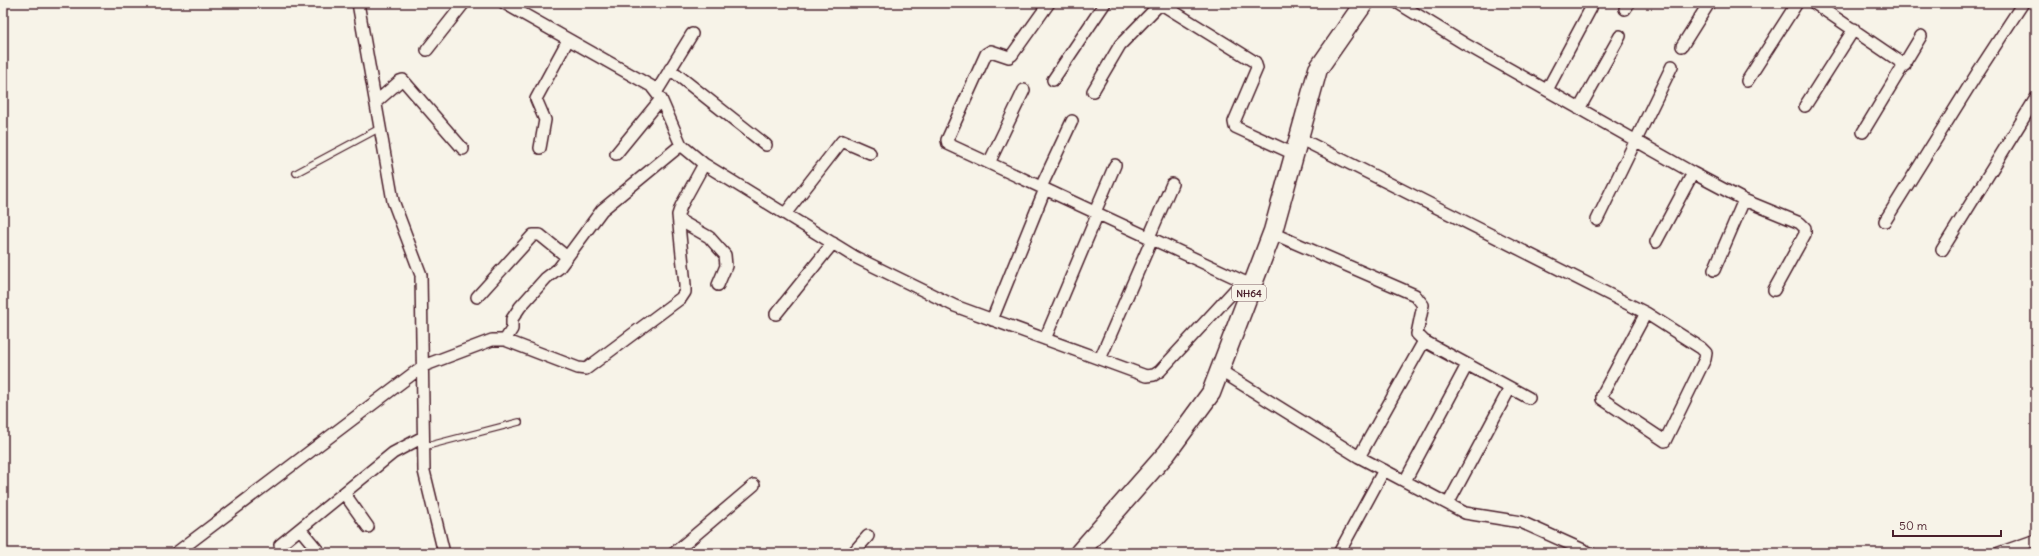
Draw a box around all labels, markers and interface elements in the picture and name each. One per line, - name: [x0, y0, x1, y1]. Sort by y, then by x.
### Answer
- road number: NH64: [1232, 285, 1266, 301]
- scale bar: [1893, 512, 2001, 538]
- text: 50 m: [1899, 518, 1928, 533]

